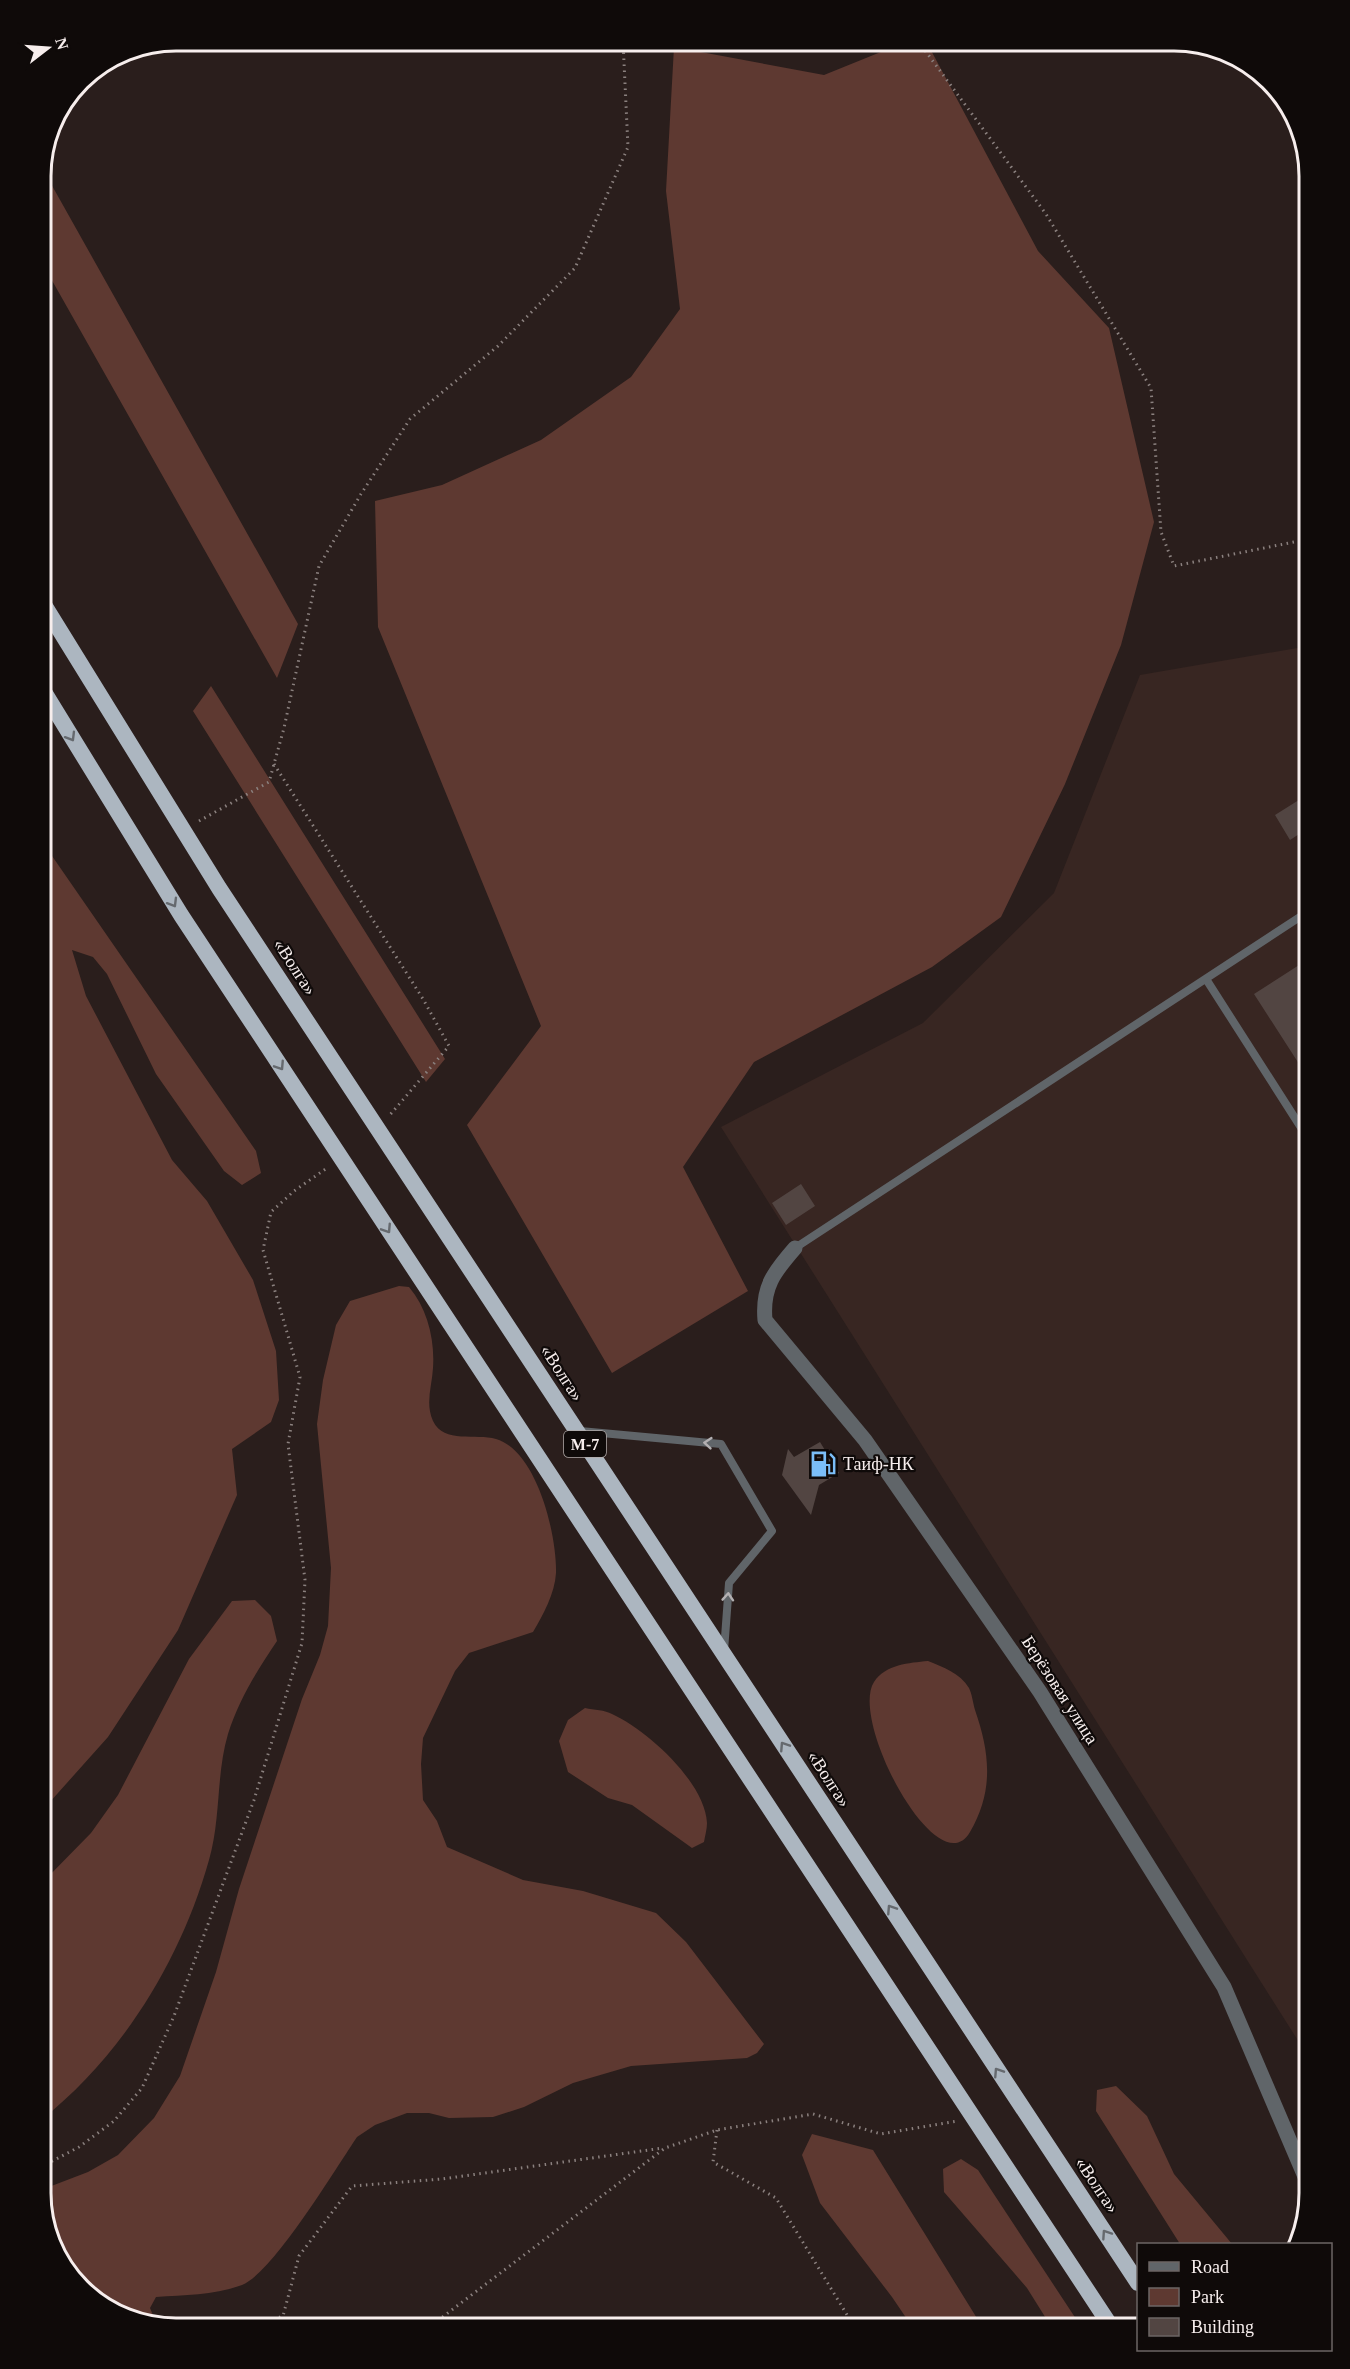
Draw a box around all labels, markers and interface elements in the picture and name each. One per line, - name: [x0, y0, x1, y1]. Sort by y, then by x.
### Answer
- north arrow: [18, 18, 78, 78]
- text: N: [52, 36, 72, 52]
- one-way arrow: [64, 730, 75, 741]
- one-way arrow: [166, 897, 178, 907]
- street label: «Волга»: [269, 935, 321, 999]
- one-way arrow: [273, 1059, 284, 1070]
- one-way arrow: [380, 1222, 391, 1233]
- street label: «Волга»: [536, 1341, 588, 1405]
- road number: М-7: [564, 1431, 606, 1457]
- one-way arrow: [703, 1437, 713, 1450]
- fuel station icon: Таиф-НК: [808, 1449, 838, 1479]
- place label: Таиф-НК: [843, 1454, 915, 1474]
- one-way arrow: [721, 1592, 734, 1601]
- street label: Берёзовая улица: [1018, 1632, 1102, 1748]
- one-way arrow: [779, 1742, 791, 1752]
- street label: «Волга»: [803, 1747, 855, 1811]
- one-way arrow: [887, 1904, 898, 1915]
- one-way arrow: [994, 2067, 1005, 2078]
- street label: «Волга»: [1071, 2153, 1123, 2217]
- one-way arrow: [1102, 2230, 1113, 2241]
- legend: [1137, 2243, 1332, 2351]
- text: Road: [1191, 2257, 1229, 2277]
- text: Park: [1191, 2287, 1224, 2307]
- text: Building: [1191, 2317, 1254, 2337]

